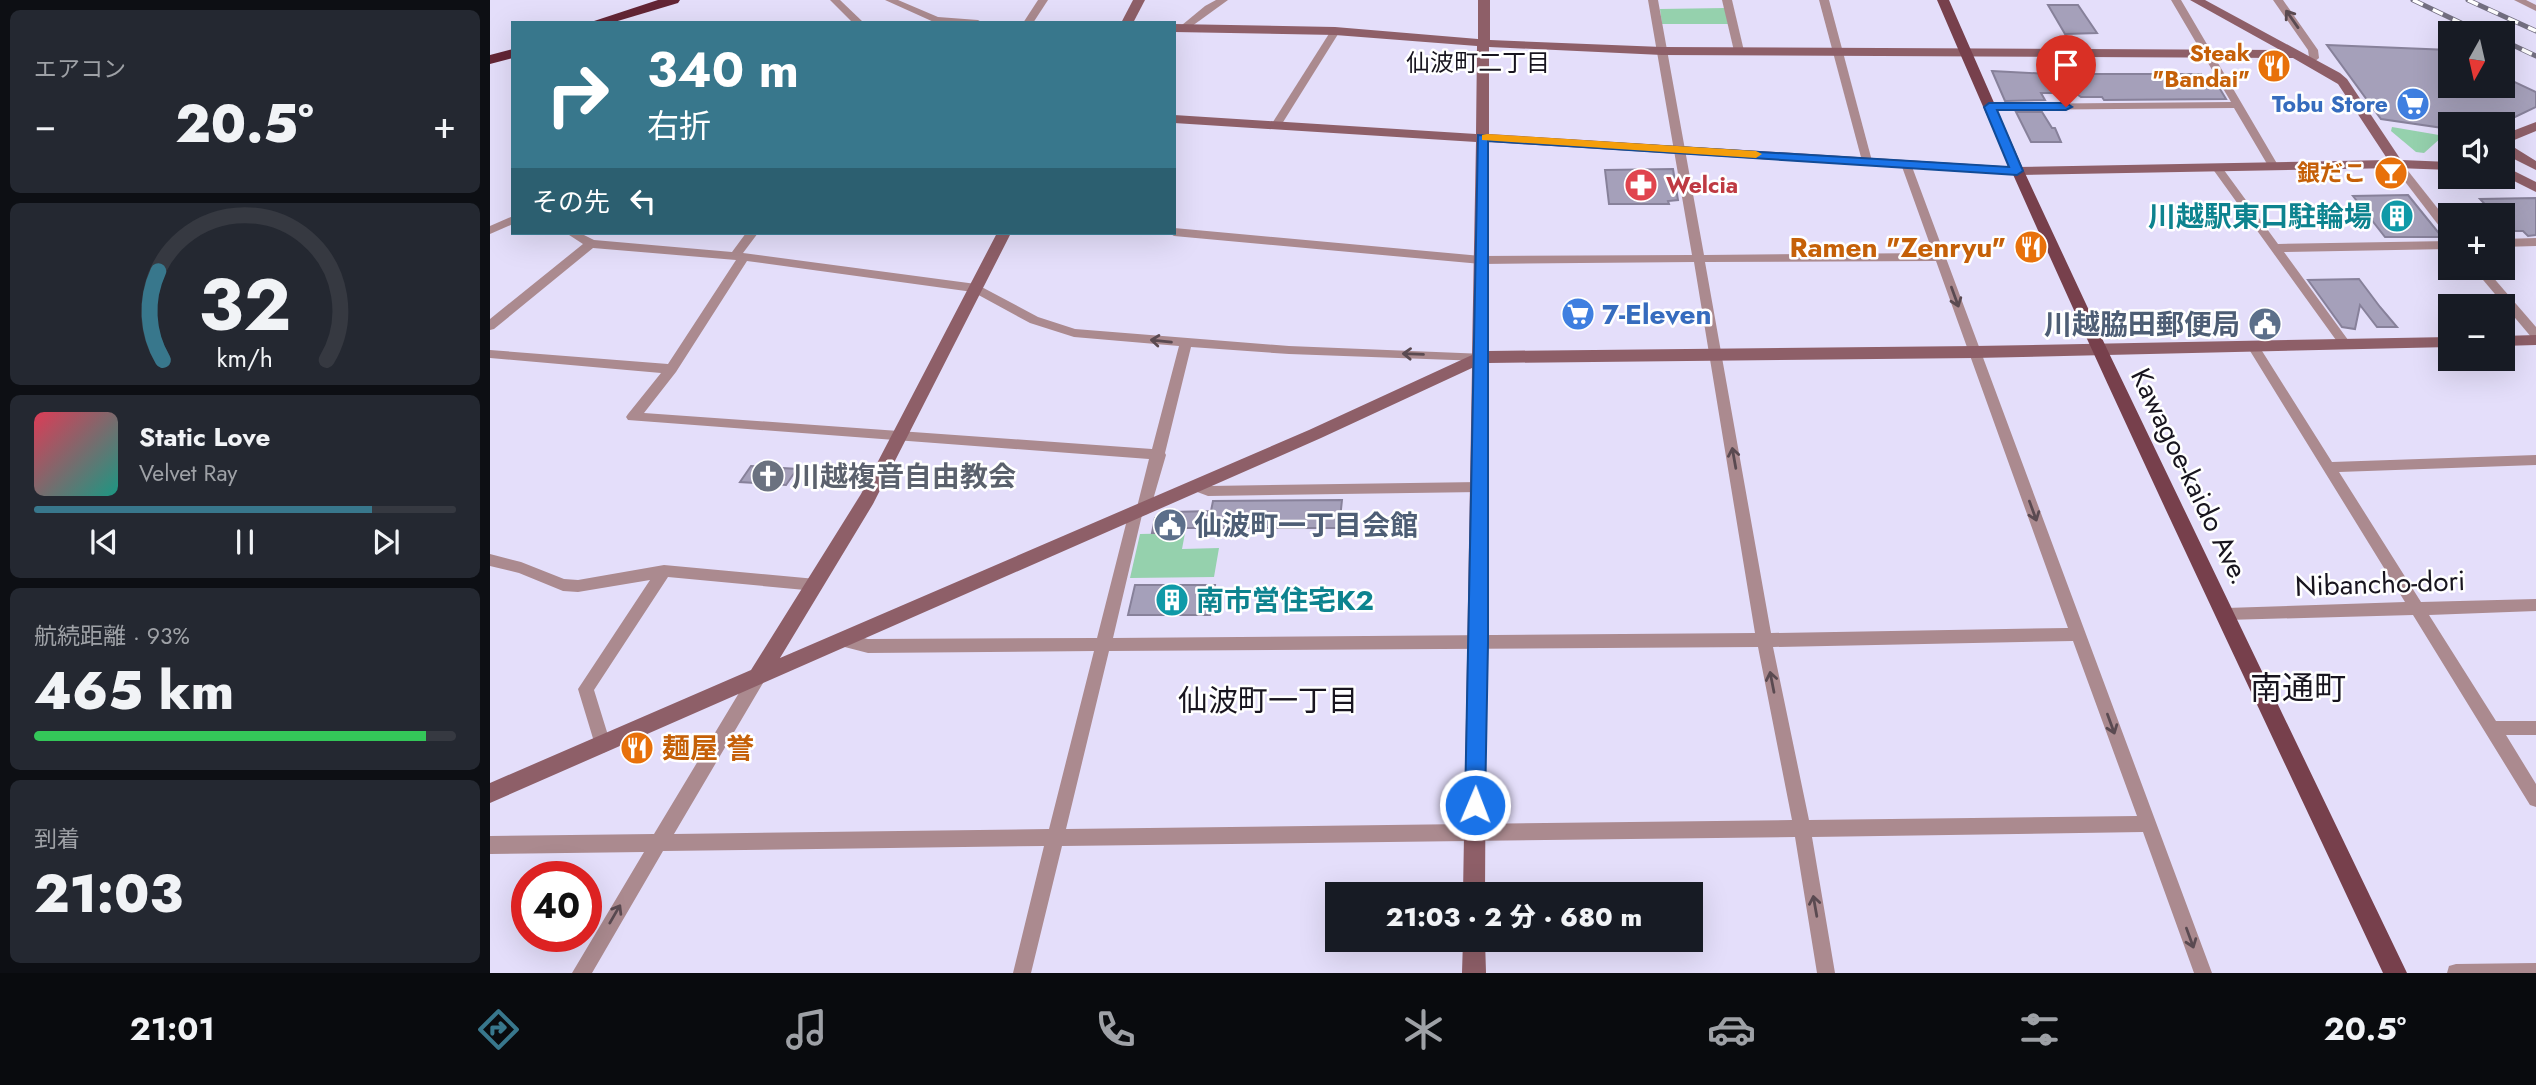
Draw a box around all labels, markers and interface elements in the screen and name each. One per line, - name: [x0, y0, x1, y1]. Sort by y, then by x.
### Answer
- one-way arrow: [2285, 10, 2299, 29]
- north arrow: [2438, 21, 2515, 98]
- map controls: [2438, 21, 2515, 371]
- text: 340 m: [647, 35, 799, 105]
- pin: [2036, 35, 2096, 107]
- place label: Steak "Bandai": [2152, 36, 2251, 96]
- district label: 仙波町二丁目: [1406, 45, 1550, 80]
- icon: arrive: [2047, 46, 2085, 84]
- restaurant icon: Steak "Bandai": [2255, 47, 2293, 85]
- icon: right: [532, 49, 623, 140]
- text: エアコン: [34, 52, 126, 86]
- supermarket icon: Tobu Store: [2394, 85, 2432, 123]
- text: 20.5°: [175, 86, 314, 162]
- place label: Tobu Store: [2272, 87, 2388, 121]
- text: −: [34, 97, 56, 152]
- text: +: [433, 97, 456, 152]
- text: 右折: [647, 103, 711, 149]
- button: sound: [2438, 112, 2515, 189]
- bar icon: 銀だこ: [2372, 154, 2410, 192]
- place label: 銀だこ: [2297, 156, 2366, 190]
- pharmacy icon: Welcia: [1622, 166, 1660, 204]
- place label: Welcia: [1666, 168, 1738, 202]
- icon: left: [624, 182, 662, 220]
- text: その先: [532, 183, 610, 221]
- place label: 川越駅東口駐輪場: [2148, 196, 2372, 237]
- building icon: 川越駅東口駐輪場: [2378, 197, 2416, 235]
- button: +: [2438, 203, 2515, 280]
- place label: Ramen "Zenryu": [1789, 227, 2006, 268]
- restaurant icon: Ramen "Zenryu": [2012, 228, 2050, 266]
- text: 32: [199, 252, 291, 357]
- one-way arrow: [1950, 285, 1962, 307]
- place label: 7-Eleven: [1602, 294, 1712, 335]
- button: −: [2438, 294, 2515, 371]
- supermarket icon: 7-Eleven: [1559, 295, 1597, 333]
- place label: 川越脇田郵便局: [2044, 304, 2240, 345]
- public building icon: 川越脇田郵便局: [2246, 305, 2284, 343]
- one-way arrow: [1151, 334, 1173, 347]
- text: km/h: [217, 340, 273, 376]
- one-way arrow: [1402, 348, 1425, 361]
- street label: Kawagoe-kaido Ave.: [2120, 361, 2261, 591]
- text: Static Love: [139, 418, 271, 456]
- one-way arrow: [1727, 447, 1740, 470]
- text: Velvet Ray: [139, 456, 237, 490]
- place label: 川越複音自由教会: [792, 456, 1016, 497]
- church icon: 川越複音自由教会: [749, 457, 787, 495]
- one-way arrow: [2028, 499, 2040, 521]
- place label: 仙波町一丁目会館: [1194, 505, 1418, 546]
- public building icon: 仙波町一丁目会館: [1151, 506, 1189, 544]
- icon: previous: [85, 523, 123, 561]
- icon: pause: [226, 523, 264, 561]
- icon: next: [367, 523, 405, 561]
- street label: Nibancho-dori: [2294, 560, 2466, 607]
- place label: 南市営住宅K2: [1196, 580, 1374, 621]
- building icon: 南市営住宅K2: [1153, 581, 1191, 619]
- text: 航続距離 · 93%: [34, 619, 190, 653]
- text: 465 km: [34, 653, 234, 729]
- district label: 南通町: [2250, 665, 2346, 711]
- one-way arrow: [1765, 671, 1779, 694]
- district label: 仙波町一丁目: [1178, 679, 1358, 722]
- one-way arrow: [2106, 713, 2119, 735]
- place label: 麺屋 誉: [662, 728, 754, 769]
- restaurant icon: 麺屋 誉: [618, 729, 656, 767]
- position arrow: [1438, 768, 1512, 842]
- text: 到着: [34, 822, 80, 856]
- text: 21:03: [34, 856, 183, 932]
- speed limit sign: 40: [511, 861, 602, 952]
- one-way arrow: [1808, 895, 1821, 918]
- text: 21:03 · 2 分 · 680 m: [1386, 898, 1642, 936]
- one-way arrow: [609, 904, 622, 925]
- one-way arrow: [2185, 926, 2197, 948]
- icon: directions: [474, 1005, 523, 1054]
- icon: music: [782, 1005, 831, 1054]
- icon: phone: [1091, 1005, 1140, 1054]
- icon: climate: [1399, 1005, 1448, 1054]
- icon: car: [1707, 1005, 1756, 1054]
- icon: filters: [2015, 1005, 2064, 1054]
- text: 21:01: [130, 1006, 215, 1052]
- text: 20.5°: [2324, 1006, 2406, 1052]

